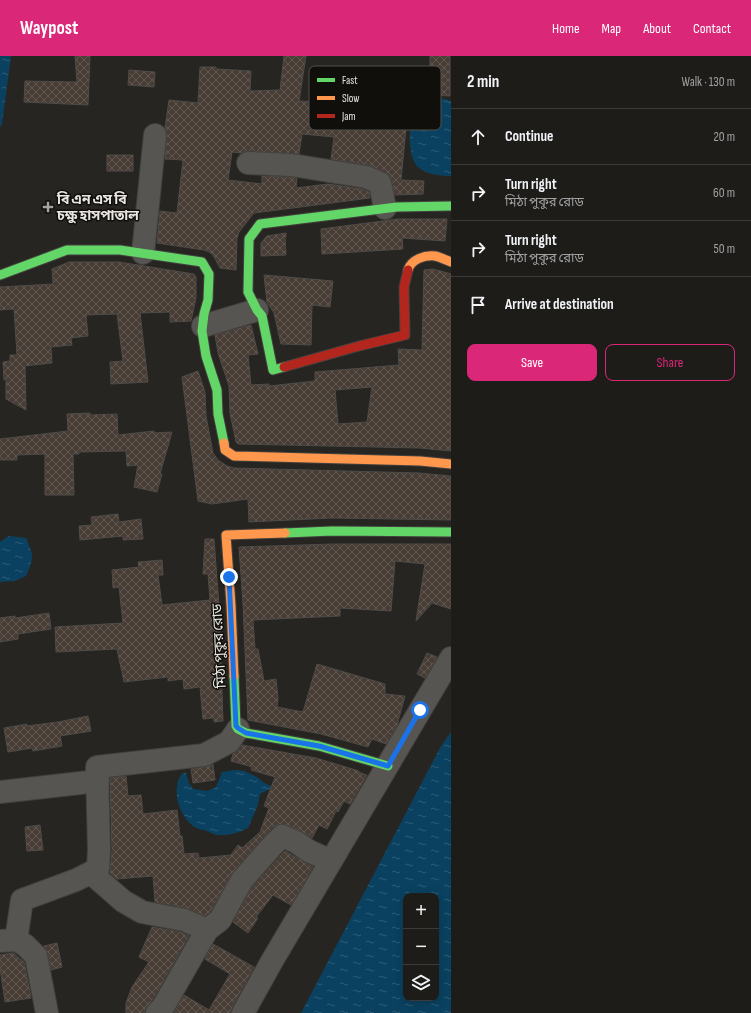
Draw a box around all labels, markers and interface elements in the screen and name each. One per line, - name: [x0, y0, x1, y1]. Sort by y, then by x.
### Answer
- text: Waypost: [20, 17, 78, 40]
- text: Home: [552, 20, 580, 37]
- text: Map: [602, 20, 621, 37]
- text: About: [643, 20, 671, 37]
- text: Contact: [693, 20, 731, 37]
- legend: [309, 66, 441, 130]
- text: 2 min: [467, 72, 499, 92]
- text: Fast: [342, 74, 358, 87]
- text: Walk · 130 m: [682, 74, 735, 90]
- text: Slow: [342, 92, 359, 105]
- text: Jam: [341, 110, 356, 123]
- icon: ahead: [467, 126, 489, 148]
- text: Continue: [505, 127, 554, 146]
- text: 20 m: [713, 129, 735, 145]
- text: Turn right: [505, 175, 557, 194]
- icon: right: [467, 182, 489, 204]
- text: 60 m: [713, 185, 735, 201]
- place label: বি এন এস বি চক্ষু হাসপাতাল: [56, 191, 139, 224]
- text: মিঠা পুকুর রোড: [505, 194, 584, 210]
- marker: বি এন এস বি চক্ষু হাসপাতাল: [42, 201, 54, 213]
- text: Turn right: [505, 231, 557, 250]
- icon: right: [467, 238, 489, 260]
- text: 50 m: [714, 241, 735, 257]
- text: মিঠা পুকুর রোড: [505, 250, 584, 266]
- icon: arrive: [467, 294, 489, 316]
- text: Arrive at destination: [505, 295, 614, 314]
- button: Save: [467, 344, 597, 381]
- button: Share: [605, 344, 735, 381]
- route end: [220, 568, 238, 586]
- street label: মিঠা পুকুর রোড: [207, 602, 230, 690]
- route start: [411, 701, 429, 719]
- map controls: [403, 893, 439, 1001]
- button: +: [403, 893, 439, 929]
- button: −: [403, 929, 439, 965]
- button: layers: [403, 965, 439, 1001]

